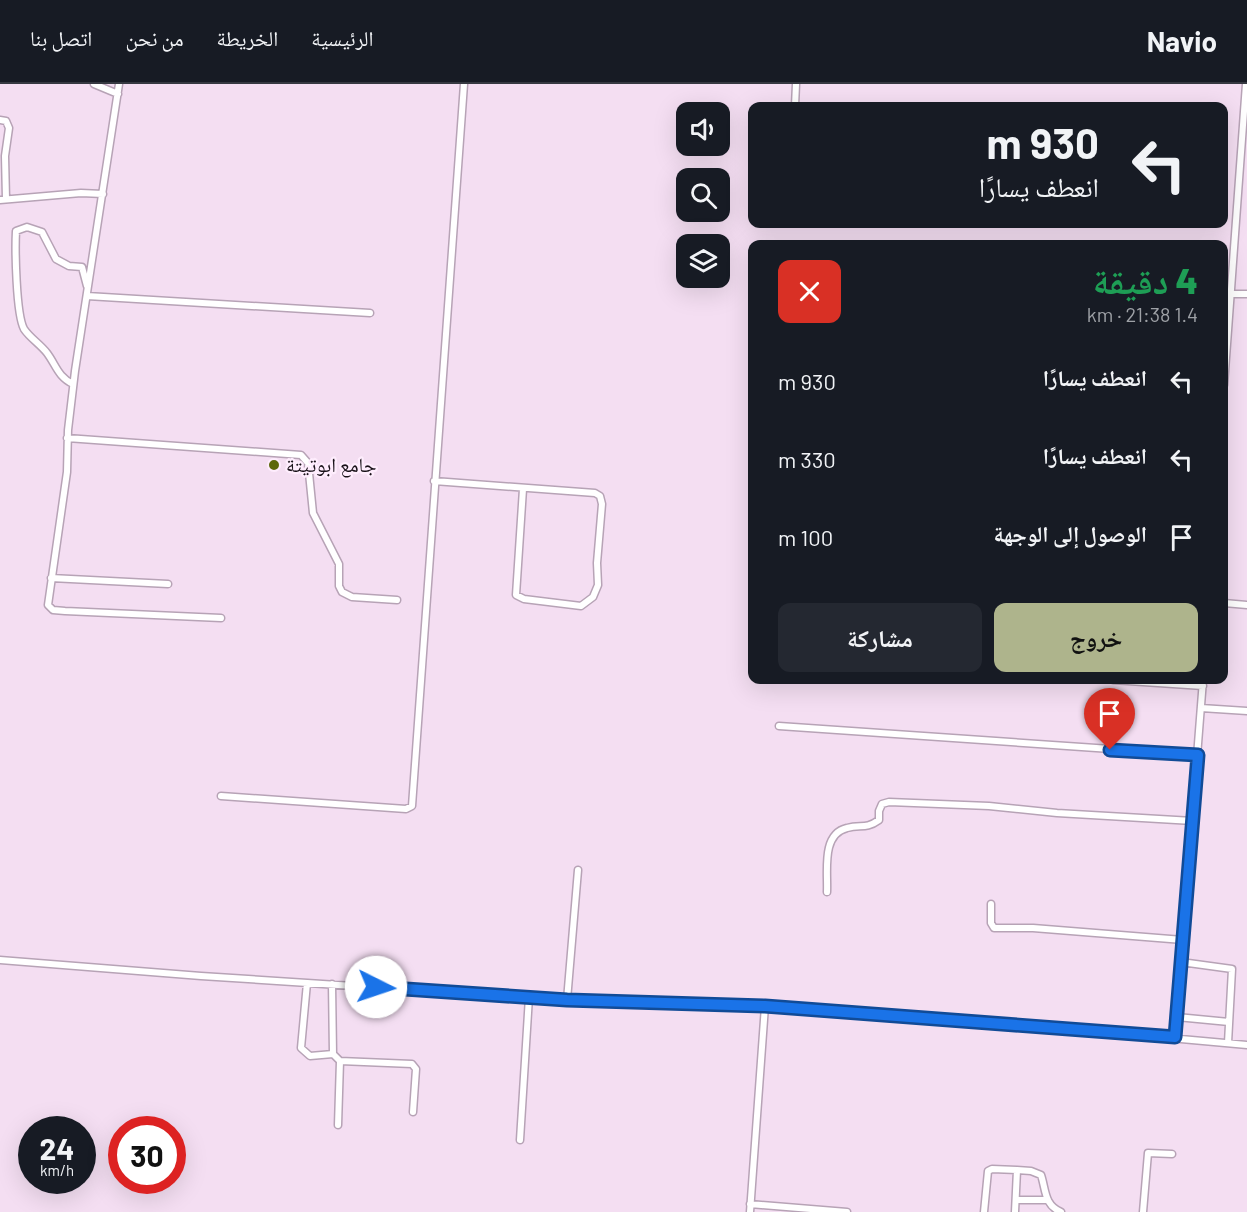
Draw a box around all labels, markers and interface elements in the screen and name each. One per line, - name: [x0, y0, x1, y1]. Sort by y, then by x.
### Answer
- text: Navio: [1147, 24, 1217, 58]
- text: اتصل بنا: [30, 25, 92, 50]
- text: من نحن: [125, 25, 183, 50]
- text: الخريطة: [216, 25, 278, 50]
- text: الرئيسية: [311, 25, 374, 50]
- map controls: [676, 102, 730, 288]
- button: sound: [676, 102, 730, 156]
- text: 930 m: [987, 117, 1099, 167]
- icon: left: [1120, 126, 1198, 204]
- button: search: [676, 168, 730, 222]
- text: انعطف يسارًا: [979, 170, 1099, 202]
- button: layers: [676, 234, 730, 288]
- text: 4 دقيقة: [1093, 258, 1198, 301]
- button: close: [778, 260, 841, 323]
- text: 1.4 km · 21:38: [1087, 302, 1198, 326]
- text: انعطف يسارًا: [1043, 364, 1147, 390]
- icon: left: [1165, 365, 1198, 398]
- text: 930 m: [778, 368, 836, 394]
- text: انعطف يسارًا: [1043, 442, 1147, 468]
- icon: left: [1165, 443, 1198, 476]
- text: 330 m: [778, 446, 836, 472]
- place label: جامع ابوتيتة: [286, 452, 377, 478]
- marker: جامع ابوتيتة: [267, 458, 281, 472]
- text: الوصول إلى الوجهة: [994, 520, 1147, 546]
- icon: arrive: [1165, 521, 1198, 554]
- text: 100 m: [778, 524, 833, 550]
- button: مشاركة: [778, 603, 982, 672]
- button: خروج: [994, 603, 1198, 672]
- pin: [1084, 688, 1135, 750]
- icon: arrive: [1093, 697, 1126, 730]
- position arrow: [344, 955, 408, 1019]
- speed limit sign: 30: [108, 1116, 186, 1194]
- text: 24: [40, 1130, 74, 1166]
- text: km/h: [40, 1161, 74, 1179]

